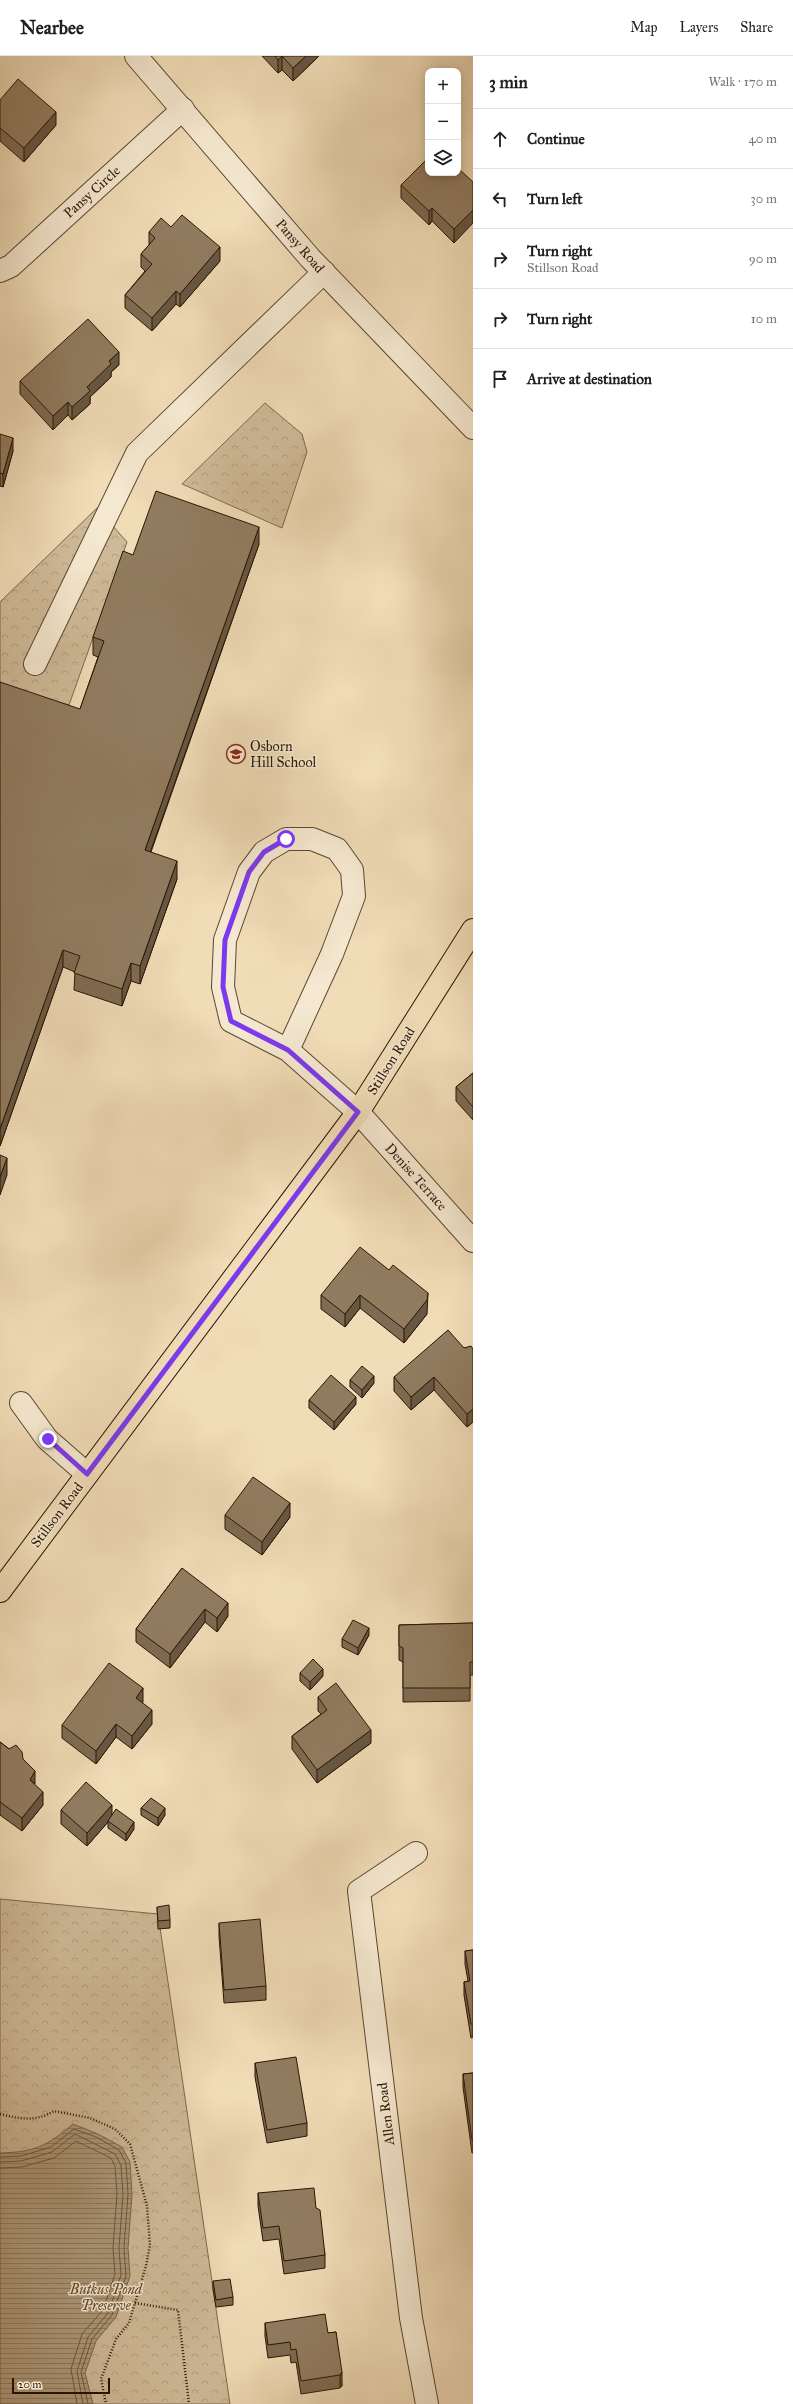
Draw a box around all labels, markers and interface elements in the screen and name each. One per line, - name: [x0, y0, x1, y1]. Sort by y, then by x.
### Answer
- text: Nearbee: [20, 16, 84, 39]
- text: Map: [630, 19, 658, 36]
- text: Layers: [680, 19, 718, 36]
- text: Share: [740, 19, 773, 36]
- map controls: [425, 68, 461, 176]
- button: +: [425, 68, 461, 104]
- text: 3 min: [489, 72, 528, 93]
- text: Walk · 170 m: [708, 74, 777, 90]
- button: −: [425, 104, 461, 140]
- icon: ahead: [489, 128, 511, 150]
- text: Continue: [527, 130, 585, 148]
- text: 40 m: [748, 131, 777, 147]
- button: layers: [425, 140, 461, 176]
- street label: Pansy Circle: [60, 162, 124, 222]
- icon: left: [489, 188, 511, 210]
- text: Turn left: [527, 190, 583, 208]
- text: 30 m: [751, 191, 777, 207]
- street label: Pansy Road: [272, 216, 328, 276]
- text: Turn right: [527, 242, 592, 260]
- icon: right: [489, 248, 511, 270]
- text: 90 m: [749, 251, 777, 267]
- text: Stillson Road: [527, 260, 599, 276]
- icon: right: [489, 308, 511, 330]
- text: Turn right: [527, 310, 592, 328]
- text: 10 m: [751, 311, 777, 327]
- icon: arrive: [489, 368, 511, 390]
- text: Arrive at destination: [527, 370, 652, 388]
- place label: Osborn Hill School: [250, 738, 317, 771]
- school or university icon: Osborn Hill School: [225, 743, 247, 765]
- route start: [277, 830, 295, 848]
- street label: Stillson Road: [363, 1024, 419, 1098]
- street label: Denise Terrace: [381, 1140, 451, 1214]
- route end: [39, 1430, 57, 1448]
- street label: Stillson Road: [27, 1479, 87, 1551]
- street label: Allen Road: [374, 2082, 398, 2147]
- park label: Butkus Pond Preserve: [69, 2281, 144, 2314]
- scale bar: [12, 2376, 110, 2395]
- text: 20 m: [18, 2378, 41, 2391]

